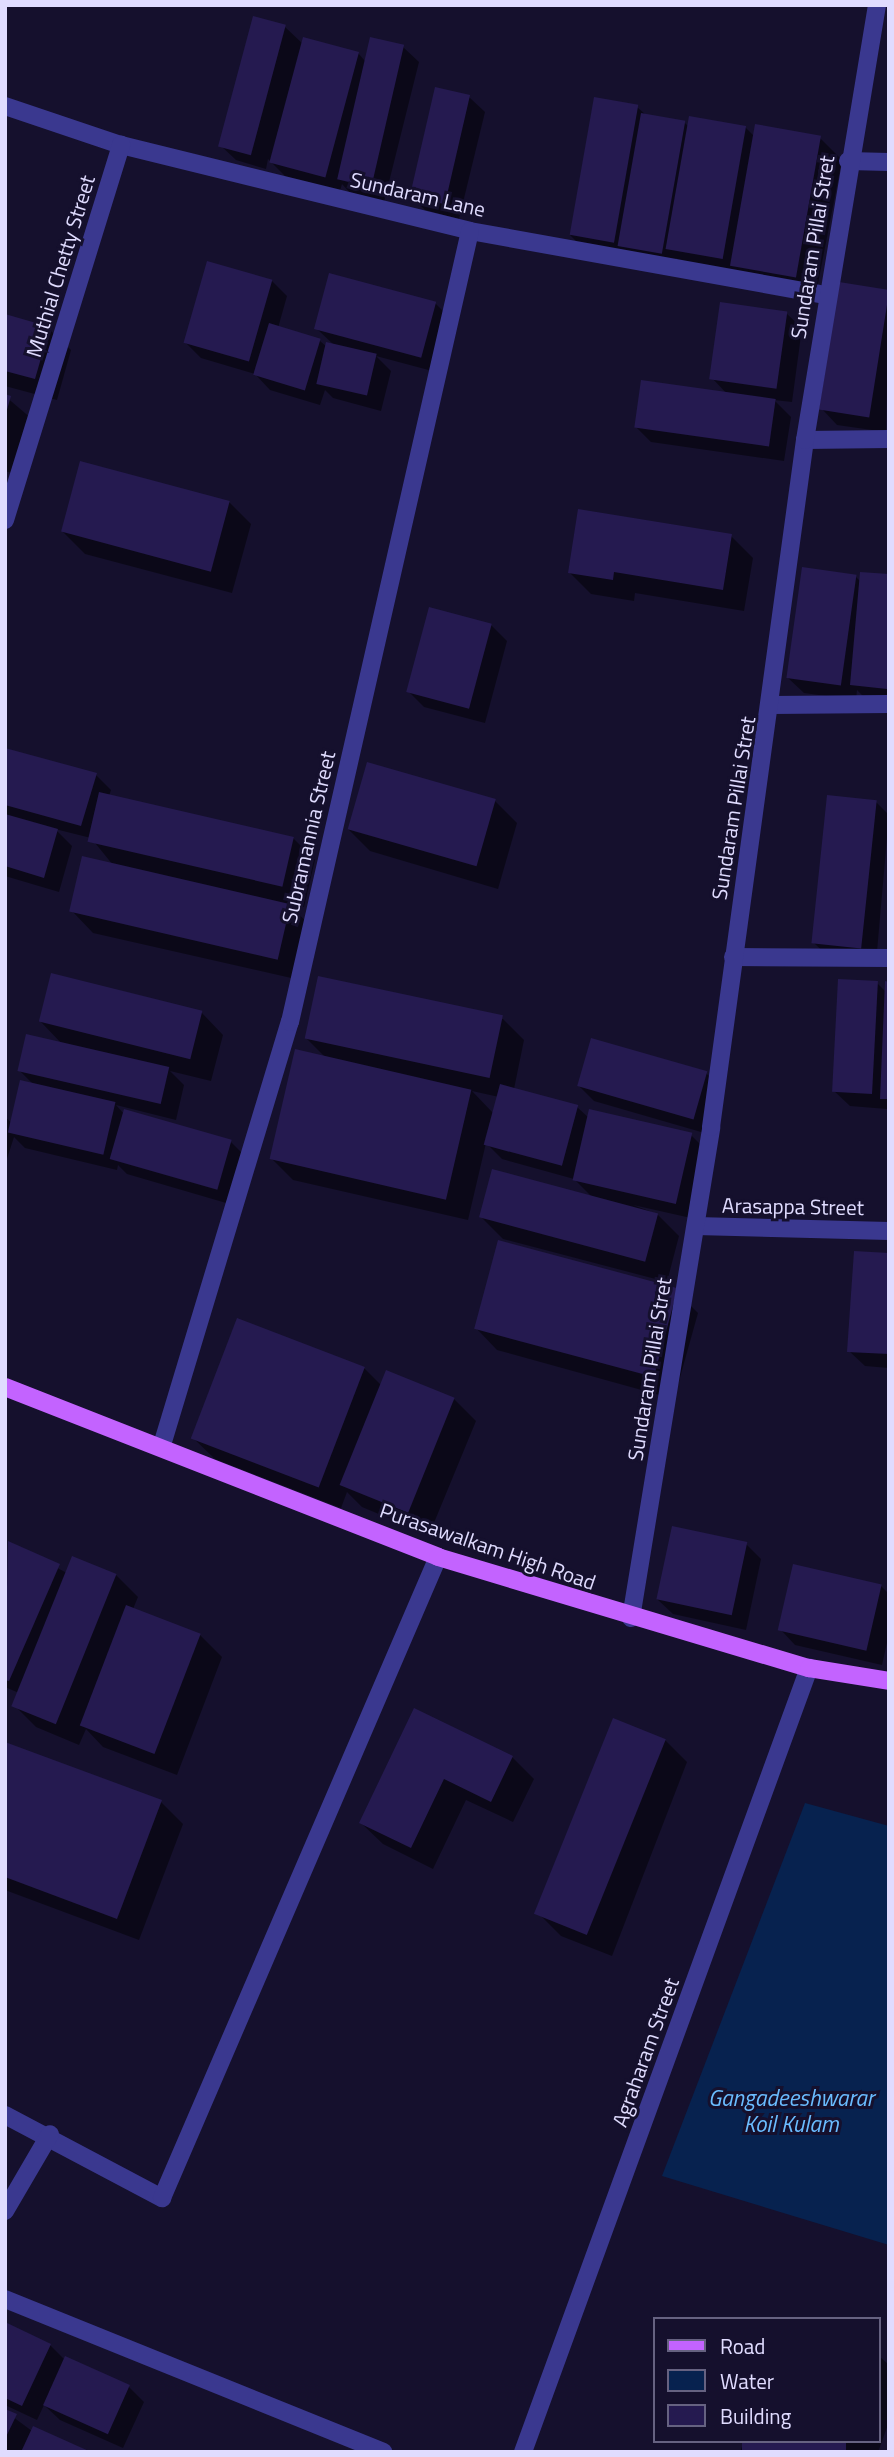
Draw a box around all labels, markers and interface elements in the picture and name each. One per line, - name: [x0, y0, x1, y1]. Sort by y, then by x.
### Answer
- street label: Sundaram Pillai Stret: [785, 153, 839, 341]
- street label: Sundaram Lane: [348, 166, 488, 222]
- street label: Muthial Chetty Street: [20, 172, 100, 360]
- street label: Sundaram Pillai Stret: [706, 714, 760, 902]
- street label: Subramannia Street: [276, 748, 340, 926]
- street label: Arasappa Street: [722, 1192, 864, 1220]
- street label: Sundaram Pillai Stret: [622, 1275, 676, 1463]
- street label: Purasawalkam High Road: [377, 1497, 599, 1595]
- street label: Agraharam Street: [606, 1974, 684, 2130]
- water label: Gangadeeshwarar Koil Kulam: [708, 2084, 874, 2138]
- legend: [652, 2317, 880, 2443]
- text: Road: [720, 2330, 765, 2362]
- text: Water: [720, 2365, 774, 2397]
- text: Building: [720, 2400, 791, 2432]

